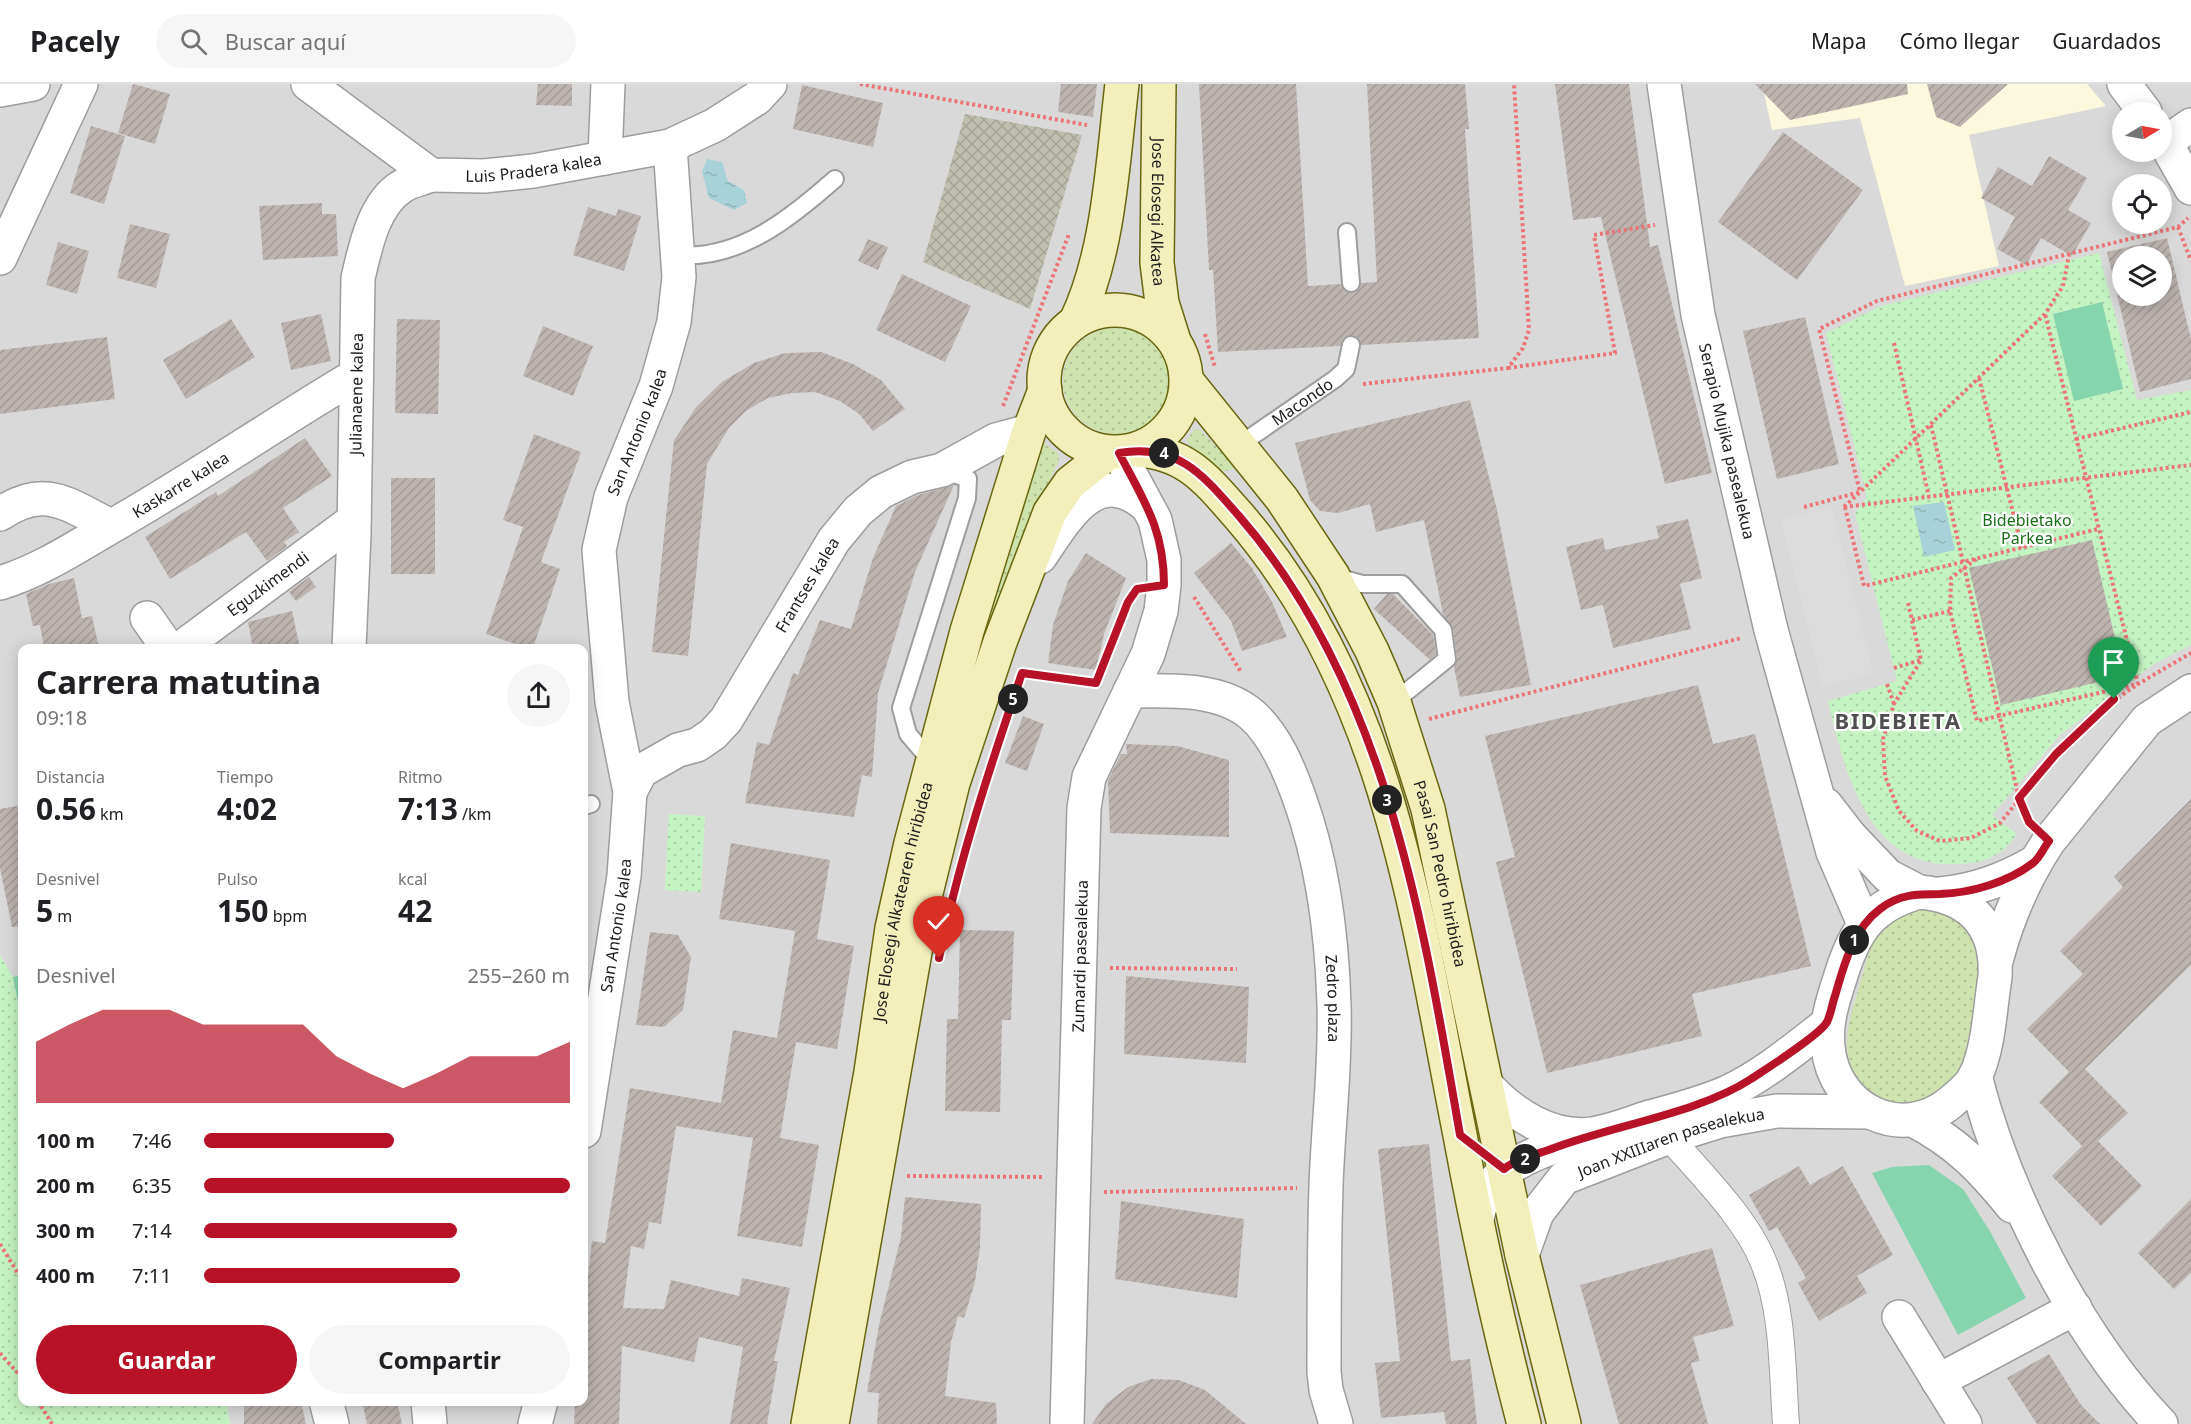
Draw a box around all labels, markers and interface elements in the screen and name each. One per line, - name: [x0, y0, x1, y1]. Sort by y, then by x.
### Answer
- search box: [156, 14, 576, 68]
- text: Pacely: [30, 22, 120, 60]
- icon: search: [177, 25, 210, 58]
- text: Buscar aquí: [225, 26, 346, 56]
- text: Mapa: [1811, 27, 1866, 55]
- text: Cómo llegar: [1899, 27, 2019, 55]
- text: Guardados: [2052, 27, 2161, 55]
- north arrow: [2112, 102, 2172, 162]
- map controls: [2112, 102, 2172, 306]
- street label: Jose Elosegi Alkatea: [1146, 136, 1171, 287]
- street label: Luis Pradera kalea: [465, 148, 603, 187]
- button: locate: [2112, 174, 2172, 234]
- button: layers: [2112, 246, 2172, 306]
- street label: Julianaene kalea: [344, 333, 368, 457]
- street label: Serapio Mujika pasealekua: [1694, 341, 1761, 541]
- street label: San Antonio kalea: [602, 366, 671, 499]
- street label: Macondo: [1267, 373, 1337, 431]
- pin: 4: [1149, 438, 1179, 468]
- text: 4: [1159, 442, 1169, 464]
- street label: Kaskarre kalea: [128, 446, 233, 523]
- park label: Bidebietako Parkea: [1982, 509, 2072, 549]
- street label: Frantses kalea: [770, 533, 844, 637]
- street label: Eguzkimendi: [222, 546, 313, 621]
- pin: [2088, 637, 2139, 699]
- icon: arrive: [2097, 646, 2130, 679]
- text: Carrera matutina: [36, 659, 321, 704]
- button: share: [507, 664, 570, 727]
- pin: 5: [998, 684, 1028, 714]
- text: 5: [1008, 688, 1018, 710]
- text: 09:18: [36, 704, 87, 731]
- district label: BIDEBIETA: [1835, 705, 1962, 735]
- text: Distancia: [36, 766, 105, 788]
- text: Tiempo: [217, 766, 274, 788]
- text: Ritmo: [398, 766, 443, 788]
- street label: Pasai San Pedro hiribidea: [1409, 777, 1472, 969]
- street label: Jose Elosegi Alkatearen hiribidea: [867, 779, 938, 1025]
- pin: 3: [1372, 785, 1402, 815]
- text: 0.56: [36, 788, 96, 829]
- text: 4:02: [217, 788, 277, 829]
- text: 7:13: [398, 788, 458, 829]
- text: 3: [1382, 789, 1392, 811]
- text: km: [96, 803, 124, 825]
- text: /km: [458, 803, 492, 825]
- street label: San Antonio kalea: [595, 858, 636, 994]
- text: Desnivel: [36, 868, 100, 890]
- text: Pulso: [217, 868, 258, 890]
- text: kcal: [398, 868, 427, 890]
- street label: Zumardi pasealekua: [1067, 880, 1093, 1033]
- text: 5: [36, 890, 53, 931]
- text: 150: [217, 890, 268, 931]
- text: 42: [398, 890, 432, 931]
- pin: [913, 896, 964, 958]
- text: m: [53, 905, 72, 927]
- text: bpm: [268, 905, 307, 927]
- icon: check: [922, 905, 955, 938]
- pin: 1: [1839, 925, 1869, 955]
- text: 1: [1849, 929, 1859, 951]
- street label: Zedro plaza: [1320, 954, 1345, 1043]
- text: Desnivel: [36, 962, 116, 989]
- text: 255–260 m: [467, 962, 570, 989]
- street label: Joan XXIIIaren pasealekua: [1572, 1102, 1766, 1183]
- text: 100 m: [36, 1127, 95, 1154]
- text: 7:46: [132, 1127, 172, 1154]
- pin: 2: [1510, 1144, 1540, 1174]
- text: 2: [1520, 1148, 1530, 1170]
- text: 200 m: [36, 1172, 95, 1199]
- text: 6:35: [132, 1172, 172, 1199]
- text: 300 m: [36, 1217, 95, 1244]
- text: 7:14: [132, 1217, 172, 1244]
- text: 400 m: [36, 1262, 95, 1289]
- text: 7:11: [132, 1262, 172, 1289]
- button: Guardar: [36, 1325, 297, 1394]
- button: Compartir: [309, 1325, 570, 1394]

